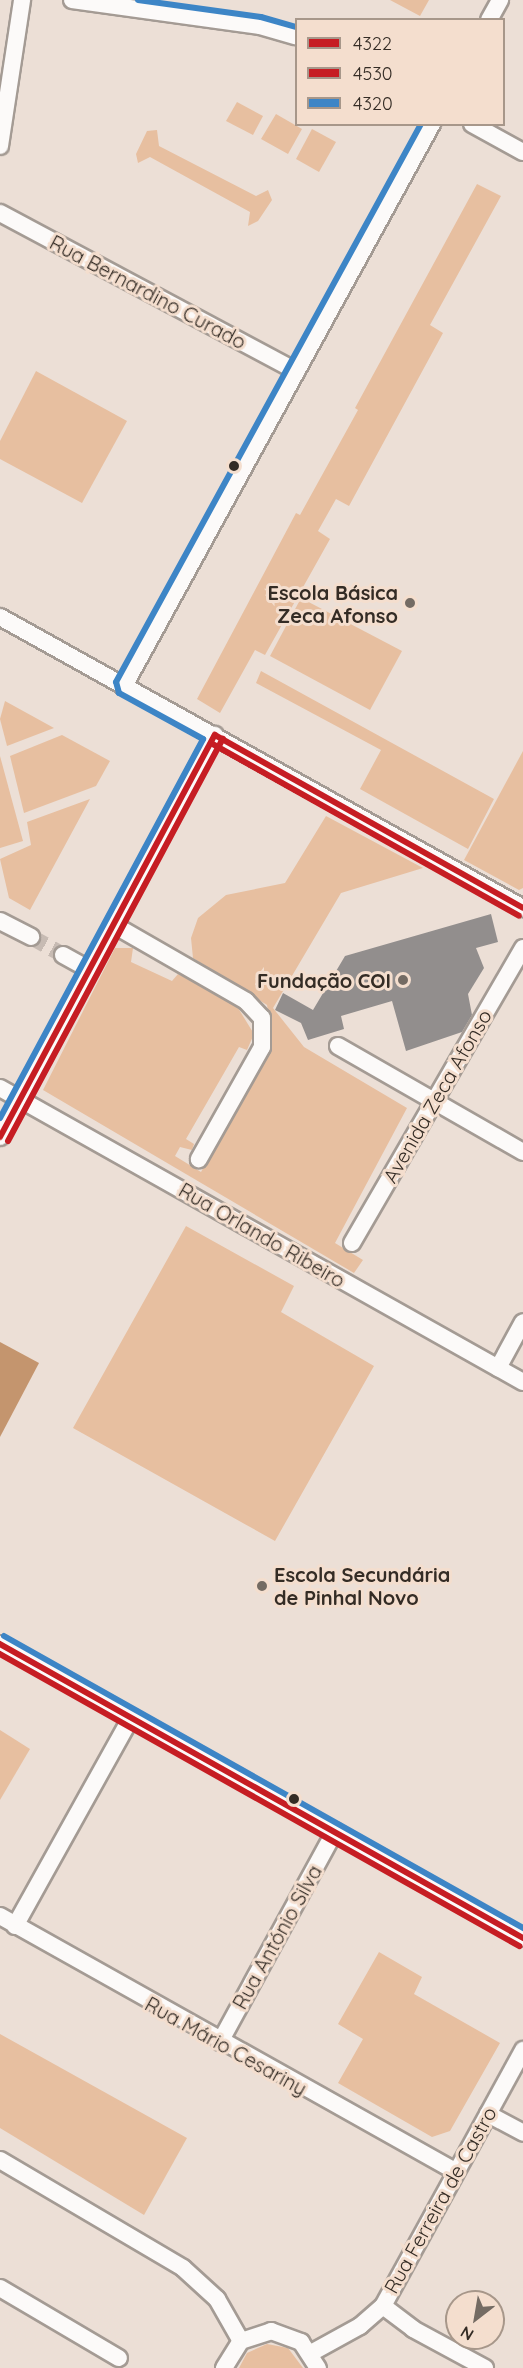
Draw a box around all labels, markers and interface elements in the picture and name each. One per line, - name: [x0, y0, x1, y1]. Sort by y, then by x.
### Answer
- legend: [295, 18, 505, 126]
- text: 4322: [353, 32, 392, 55]
- text: 4530: [353, 62, 393, 85]
- text: 4320: [353, 92, 393, 115]
- street label: Rua Bernardino Curado: [46, 230, 250, 354]
- unlabelled marker: [228, 460, 240, 472]
- place label: Escola Básica Zeca Afonso: [268, 580, 398, 627]
- marker: Escola Básica Zeca Afonso: [403, 596, 417, 610]
- place label: Fundação COI: [257, 968, 391, 992]
- marker: Fundação COI: [396, 973, 410, 987]
- street label: Avenida Zeca Afonso: [378, 1005, 496, 1187]
- street label: Rua Orlando Ribeiro: [175, 1178, 349, 1292]
- place label: Escola Secundária de Pinhal Novo: [274, 1562, 450, 1609]
- marker: Escola Secundária de Pinhal Novo: [255, 1579, 269, 1593]
- unlabelled marker: [288, 1793, 300, 1805]
- street label: Rua António Silva: [227, 1861, 327, 2013]
- street label: Rua Mário Cesariny: [141, 1992, 311, 2100]
- street label: Rua Ferreira de Castro: [379, 2103, 501, 2297]
- north arrow: [445, 2290, 505, 2350]
- text: N: [457, 2322, 477, 2345]

